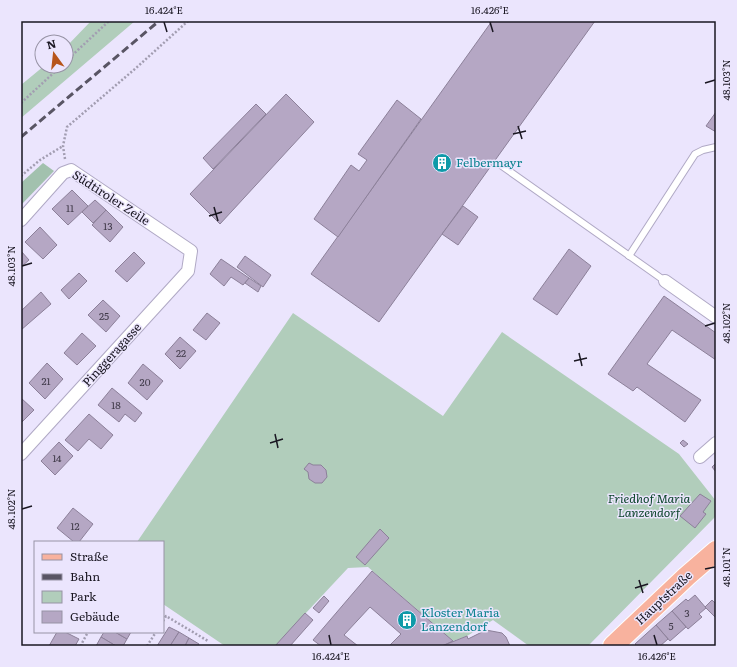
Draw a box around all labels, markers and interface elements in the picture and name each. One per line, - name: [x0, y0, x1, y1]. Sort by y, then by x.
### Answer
- text: 16.424°E: [145, 2, 183, 17]
- text: 16.426°E: [471, 2, 509, 17]
- north arrow: [34, 34, 74, 74]
- text: N: [45, 34, 58, 52]
- text: 48.103°N: [718, 59, 733, 101]
- building icon: Felbermayr: [431, 152, 453, 174]
- place label: Felbermayr: [456, 153, 522, 171]
- street label: Südtiroler Zeile: [69, 165, 154, 229]
- house number: 11: [66, 200, 74, 215]
- house number: 13: [103, 218, 113, 233]
- text: 48.103°N: [3, 245, 18, 287]
- text: 48.102°N: [718, 303, 733, 343]
- house number: 25: [99, 308, 109, 323]
- street label: Pinggeragasse: [78, 318, 145, 390]
- house number: 22: [176, 345, 186, 360]
- house number: 21: [41, 373, 51, 388]
- house number: 20: [140, 374, 151, 389]
- house number: 18: [111, 397, 121, 412]
- house number: 14: [52, 450, 62, 465]
- text: 48.102°N: [3, 489, 18, 529]
- park label: Friedhof Maria Lanzendorf: [608, 489, 690, 521]
- house number: 12: [70, 518, 80, 533]
- legend: [34, 541, 164, 633]
- text: Straße: [70, 547, 108, 565]
- text: 48.101°N: [718, 547, 733, 587]
- street label: Hauptstraße: [631, 566, 696, 628]
- text: Bahn: [70, 567, 100, 585]
- text: Park: [70, 587, 97, 605]
- place label: Kloster Maria Lanzendorf: [421, 603, 500, 635]
- house number: 3: [684, 605, 690, 620]
- text: Gebäude: [70, 607, 119, 625]
- building icon: Kloster Maria Lanzendorf: [396, 609, 418, 631]
- house number: 5: [668, 618, 674, 633]
- text: 16.424°E: [312, 648, 350, 663]
- text: 16.426°E: [638, 648, 676, 663]

